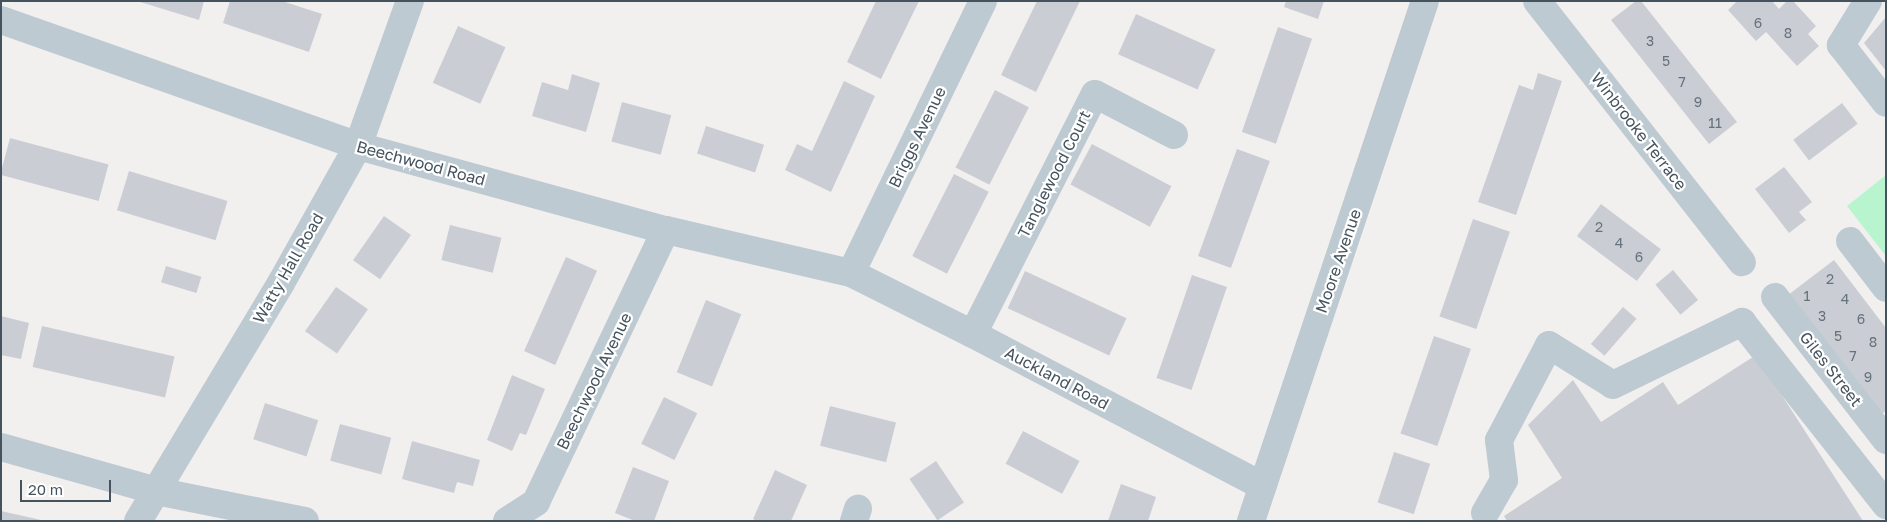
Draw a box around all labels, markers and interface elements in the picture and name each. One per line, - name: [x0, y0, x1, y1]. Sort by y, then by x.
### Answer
- house number: 6: [1754, 15, 1762, 31]
- house number: 8: [1784, 25, 1792, 41]
- house number: 3: [1646, 33, 1654, 49]
- house number: 5: [1662, 53, 1670, 69]
- street label: Winbrooke Terrace: [1587, 68, 1691, 194]
- house number: 7: [1678, 74, 1686, 90]
- street label: Briggs Avenue: [884, 83, 950, 191]
- house number: 9: [1694, 94, 1702, 110]
- street label: Tanglewood Court: [1014, 107, 1094, 241]
- house number: 11: [1708, 115, 1722, 131]
- street label: Beechwood Road: [354, 137, 488, 189]
- street label: Moore Avenue: [1311, 206, 1365, 316]
- street label: Watty Hall Road: [249, 209, 327, 327]
- house number: 2: [1595, 219, 1603, 235]
- house number: 4: [1615, 235, 1623, 251]
- house number: 6: [1635, 249, 1643, 265]
- house number: 2: [1826, 271, 1834, 287]
- house number: 1: [1804, 288, 1810, 304]
- house number: 4: [1841, 291, 1849, 307]
- house number: 3: [1818, 308, 1826, 324]
- street label: Beechwood Avenue: [552, 309, 636, 453]
- house number: 6: [1857, 311, 1865, 327]
- street label: Giles Street: [1796, 328, 1866, 410]
- house number: 5: [1834, 328, 1842, 344]
- house number: 8: [1869, 334, 1877, 350]
- street label: Auckland Road: [1002, 343, 1112, 413]
- house number: 7: [1849, 348, 1857, 364]
- house number: 9: [1864, 369, 1872, 385]
- scale bar: [22, 470, 114, 502]
- text: 20 m: [28, 480, 63, 498]

